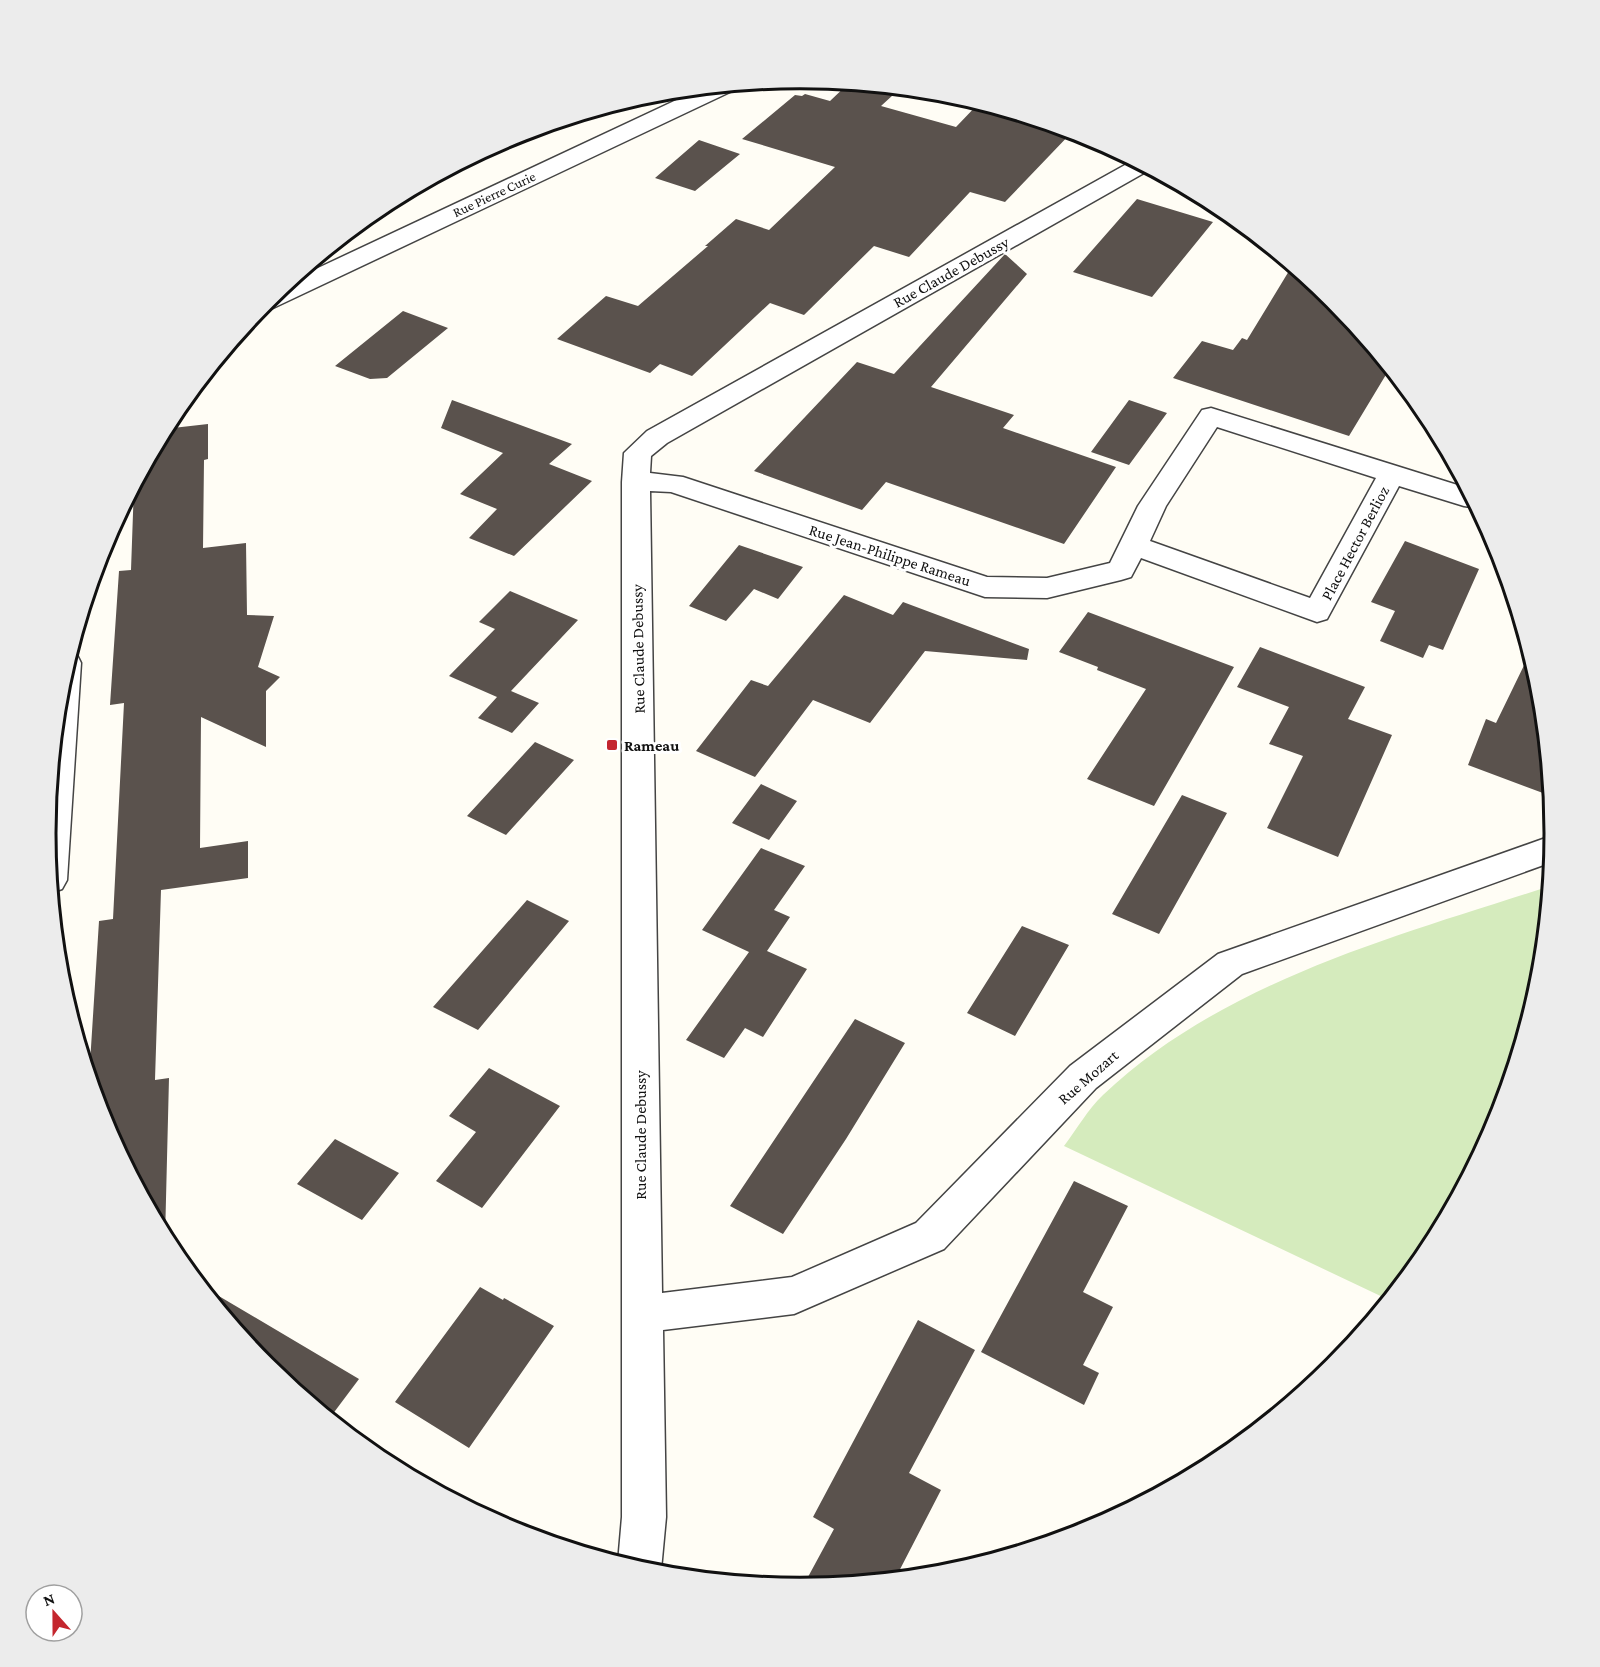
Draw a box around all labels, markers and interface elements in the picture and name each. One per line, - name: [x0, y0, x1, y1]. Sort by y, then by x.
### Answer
- street label: Rue Pierre Curie: [450, 168, 538, 220]
- street label: Rue Claude Debussy: [890, 233, 1013, 312]
- street label: Place Hector Berlioz: [1318, 483, 1392, 603]
- street label: Rue Jean-Philippe Rameau: [807, 521, 973, 590]
- street label: Rue Claude Debussy: [628, 584, 649, 714]
- place label: Rameau: [624, 737, 679, 754]
- marker: Rameau: [605, 738, 619, 752]
- street label: Rue Mozart: [1055, 1046, 1122, 1108]
- street label: Rue Claude Debussy: [632, 1070, 650, 1200]
- north arrow: [24, 1583, 84, 1643]
- text: N: [41, 1590, 57, 1609]

